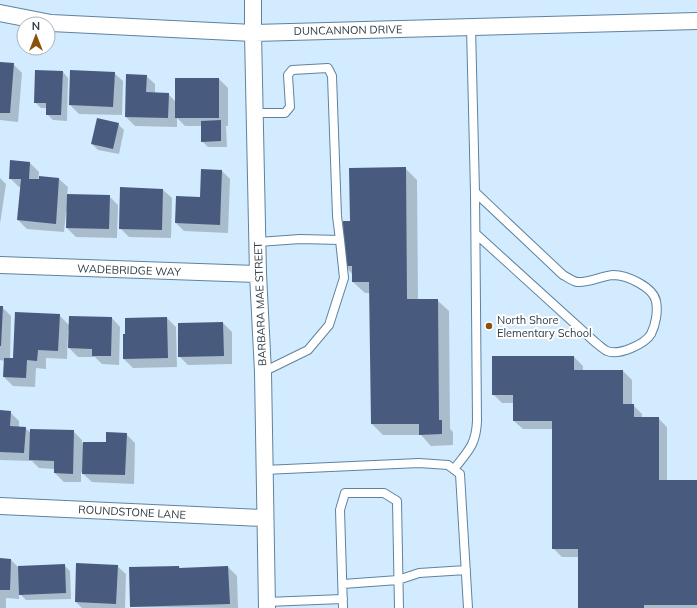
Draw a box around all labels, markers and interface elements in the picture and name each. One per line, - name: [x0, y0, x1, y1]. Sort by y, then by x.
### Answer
- north arrow: [16, 16, 56, 56]
- text: N: [32, 19, 40, 33]
- street label: DUNCANNON DRIVE: [294, 22, 402, 38]
- street label: BARBARA MAE STREET: [251, 241, 269, 366]
- street label: WADEBRIDGE WAY: [77, 261, 181, 279]
- place label: North Shore Elementary School: [497, 313, 592, 340]
- marker: North Shore Elementary School: [484, 321, 494, 331]
- street label: ROUNDSTONE LANE: [78, 502, 186, 522]

